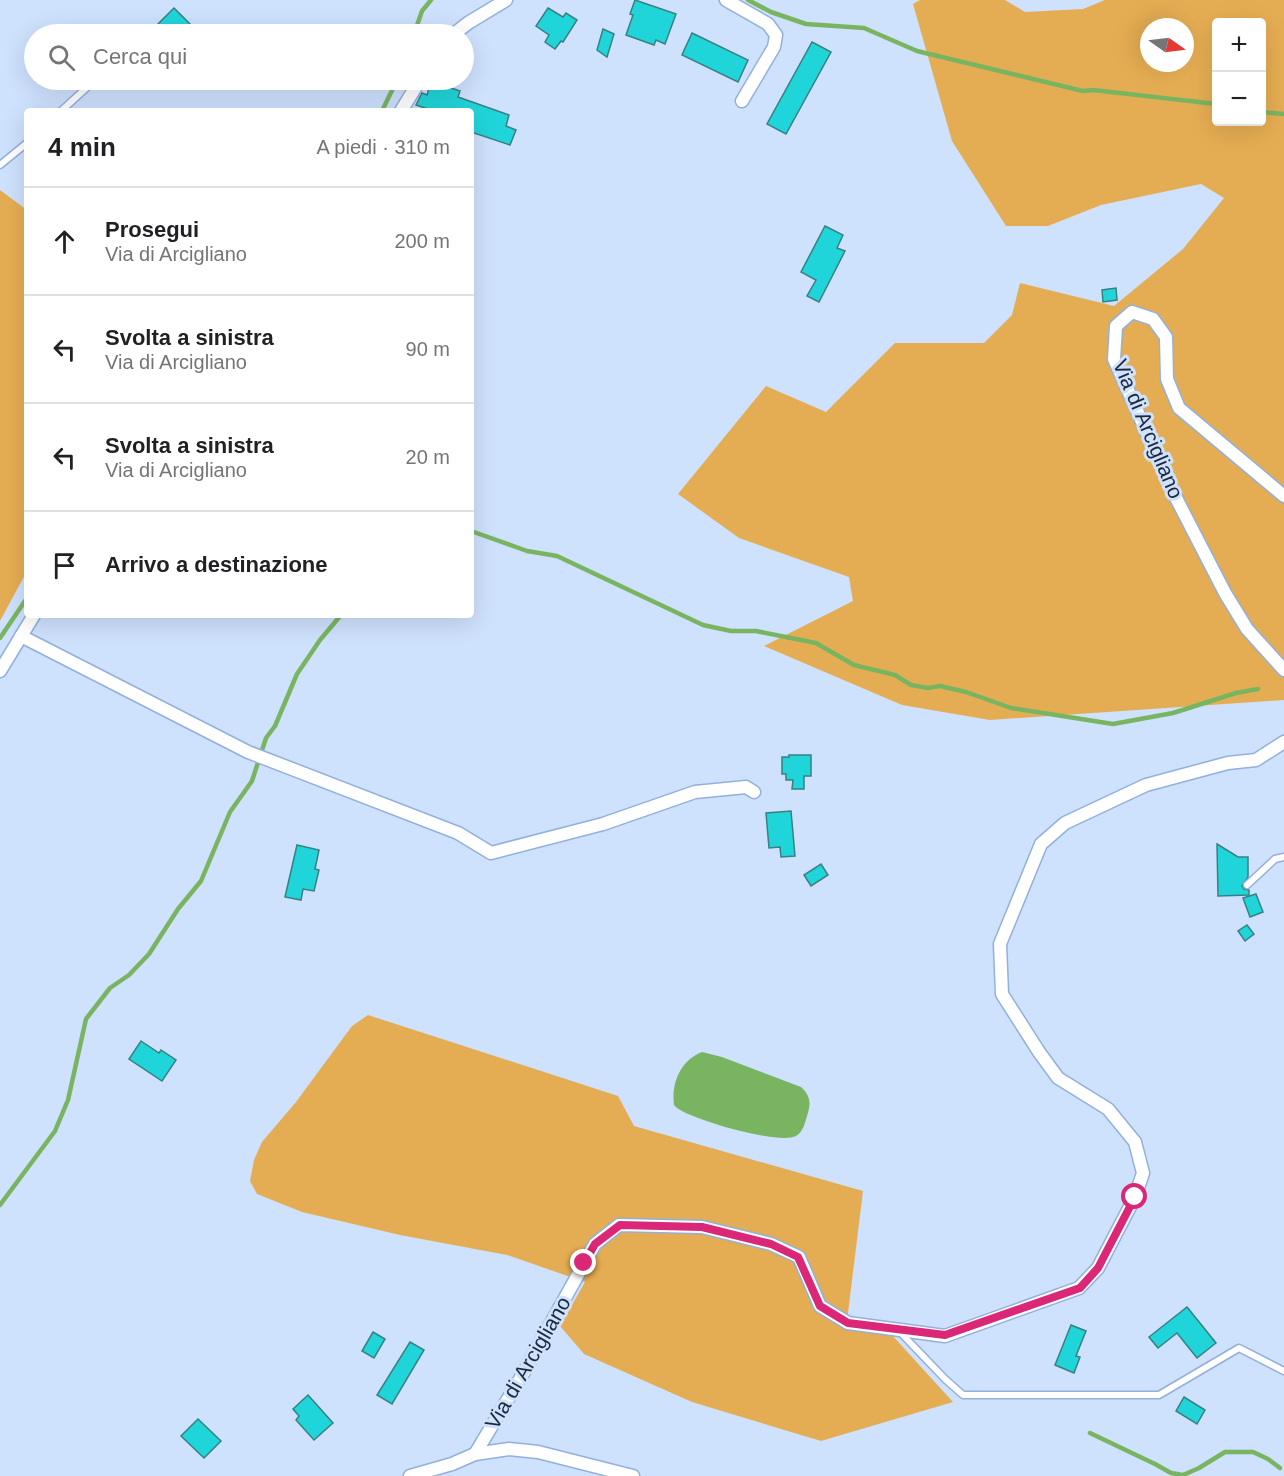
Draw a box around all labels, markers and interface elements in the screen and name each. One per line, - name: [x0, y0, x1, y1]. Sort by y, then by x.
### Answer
- north arrow: [1140, 18, 1194, 72]
- map controls: [1212, 18, 1266, 126]
- button: +: [1212, 18, 1266, 72]
- search box: [24, 24, 474, 90]
- icon: search: [45, 41, 78, 74]
- text: Cerca qui: [93, 44, 187, 69]
- button: −: [1212, 72, 1266, 126]
- text: 4 min: [48, 132, 116, 162]
- text: A piedi · 310 m: [317, 136, 450, 158]
- text: Prosegui: [105, 217, 199, 242]
- icon: ahead: [48, 225, 81, 258]
- text: 200 m: [394, 230, 450, 252]
- text: Via di Arcigliano: [105, 243, 247, 265]
- text: Svolta a sinistra: [105, 325, 274, 350]
- icon: left: [48, 333, 81, 366]
- text: 90 m: [406, 338, 450, 360]
- text: Via di Arcigliano: [105, 351, 247, 373]
- street label: Via di Arcigliano: [1109, 356, 1188, 502]
- text: Svolta a sinistra: [105, 433, 274, 458]
- icon: left: [48, 441, 81, 474]
- text: 20 m: [406, 446, 450, 468]
- text: Via di Arcigliano: [105, 459, 247, 481]
- icon: arrive: [48, 549, 81, 582]
- text: Arrivo a destinazione: [105, 552, 328, 577]
- route start: [1121, 1183, 1147, 1209]
- route end: [570, 1249, 596, 1275]
- street label: Via di Arcigliano: [480, 1292, 575, 1433]

